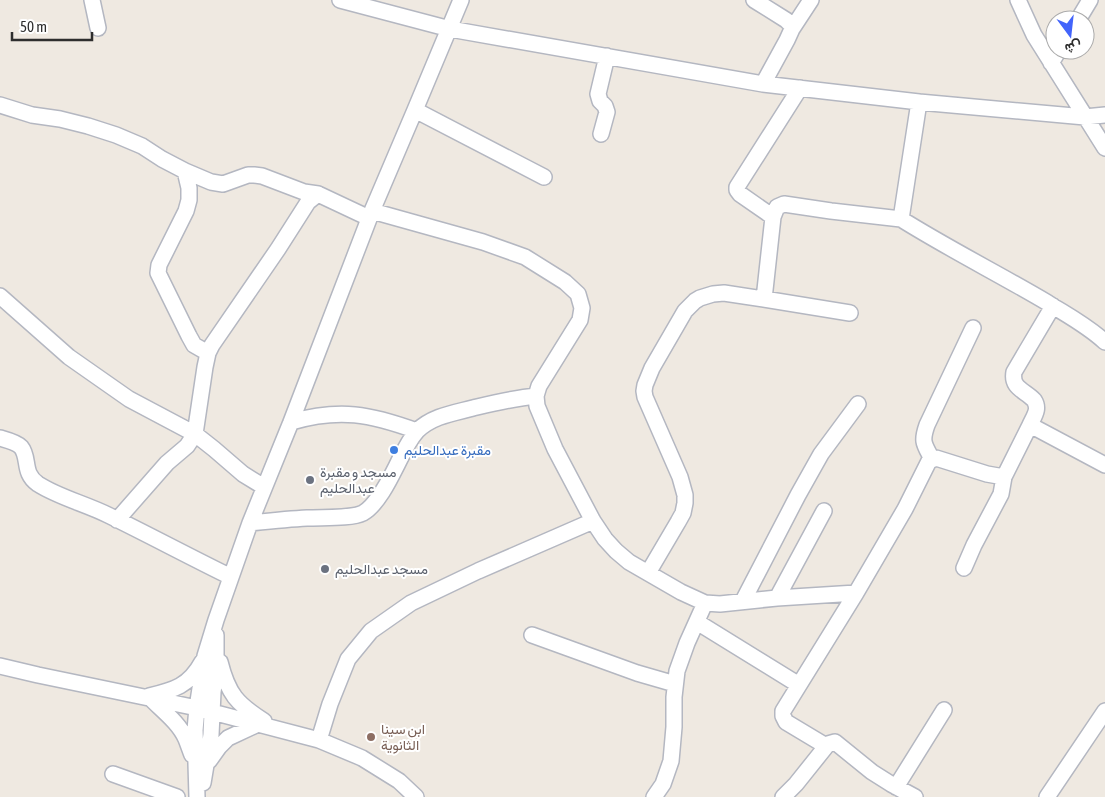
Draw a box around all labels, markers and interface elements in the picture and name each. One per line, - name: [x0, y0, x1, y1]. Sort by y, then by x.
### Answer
- scale bar: [12, 10, 92, 42]
- north arrow: [1045, 10, 1095, 60]
- text: 50 m: [20, 18, 47, 35]
- text: ش: [1063, 37, 1084, 58]
- place label: مقبرة عبدالحليم: [404, 442, 491, 459]
- marker: مقبرة عبدالحليم: [388, 444, 400, 456]
- place label: مسجد و مقبرة عبدالحليم: [320, 464, 396, 497]
- marker: مسجد و مقبرة عبدالحليم: [304, 474, 316, 486]
- place label: مسجد عبدالحليم: [335, 561, 428, 578]
- marker: مسجد عبدالحليم: [319, 563, 331, 575]
- place label: ابن سينا الثانوية: [381, 721, 425, 754]
- marker: ابن سينا الثانوية: [365, 731, 377, 743]

